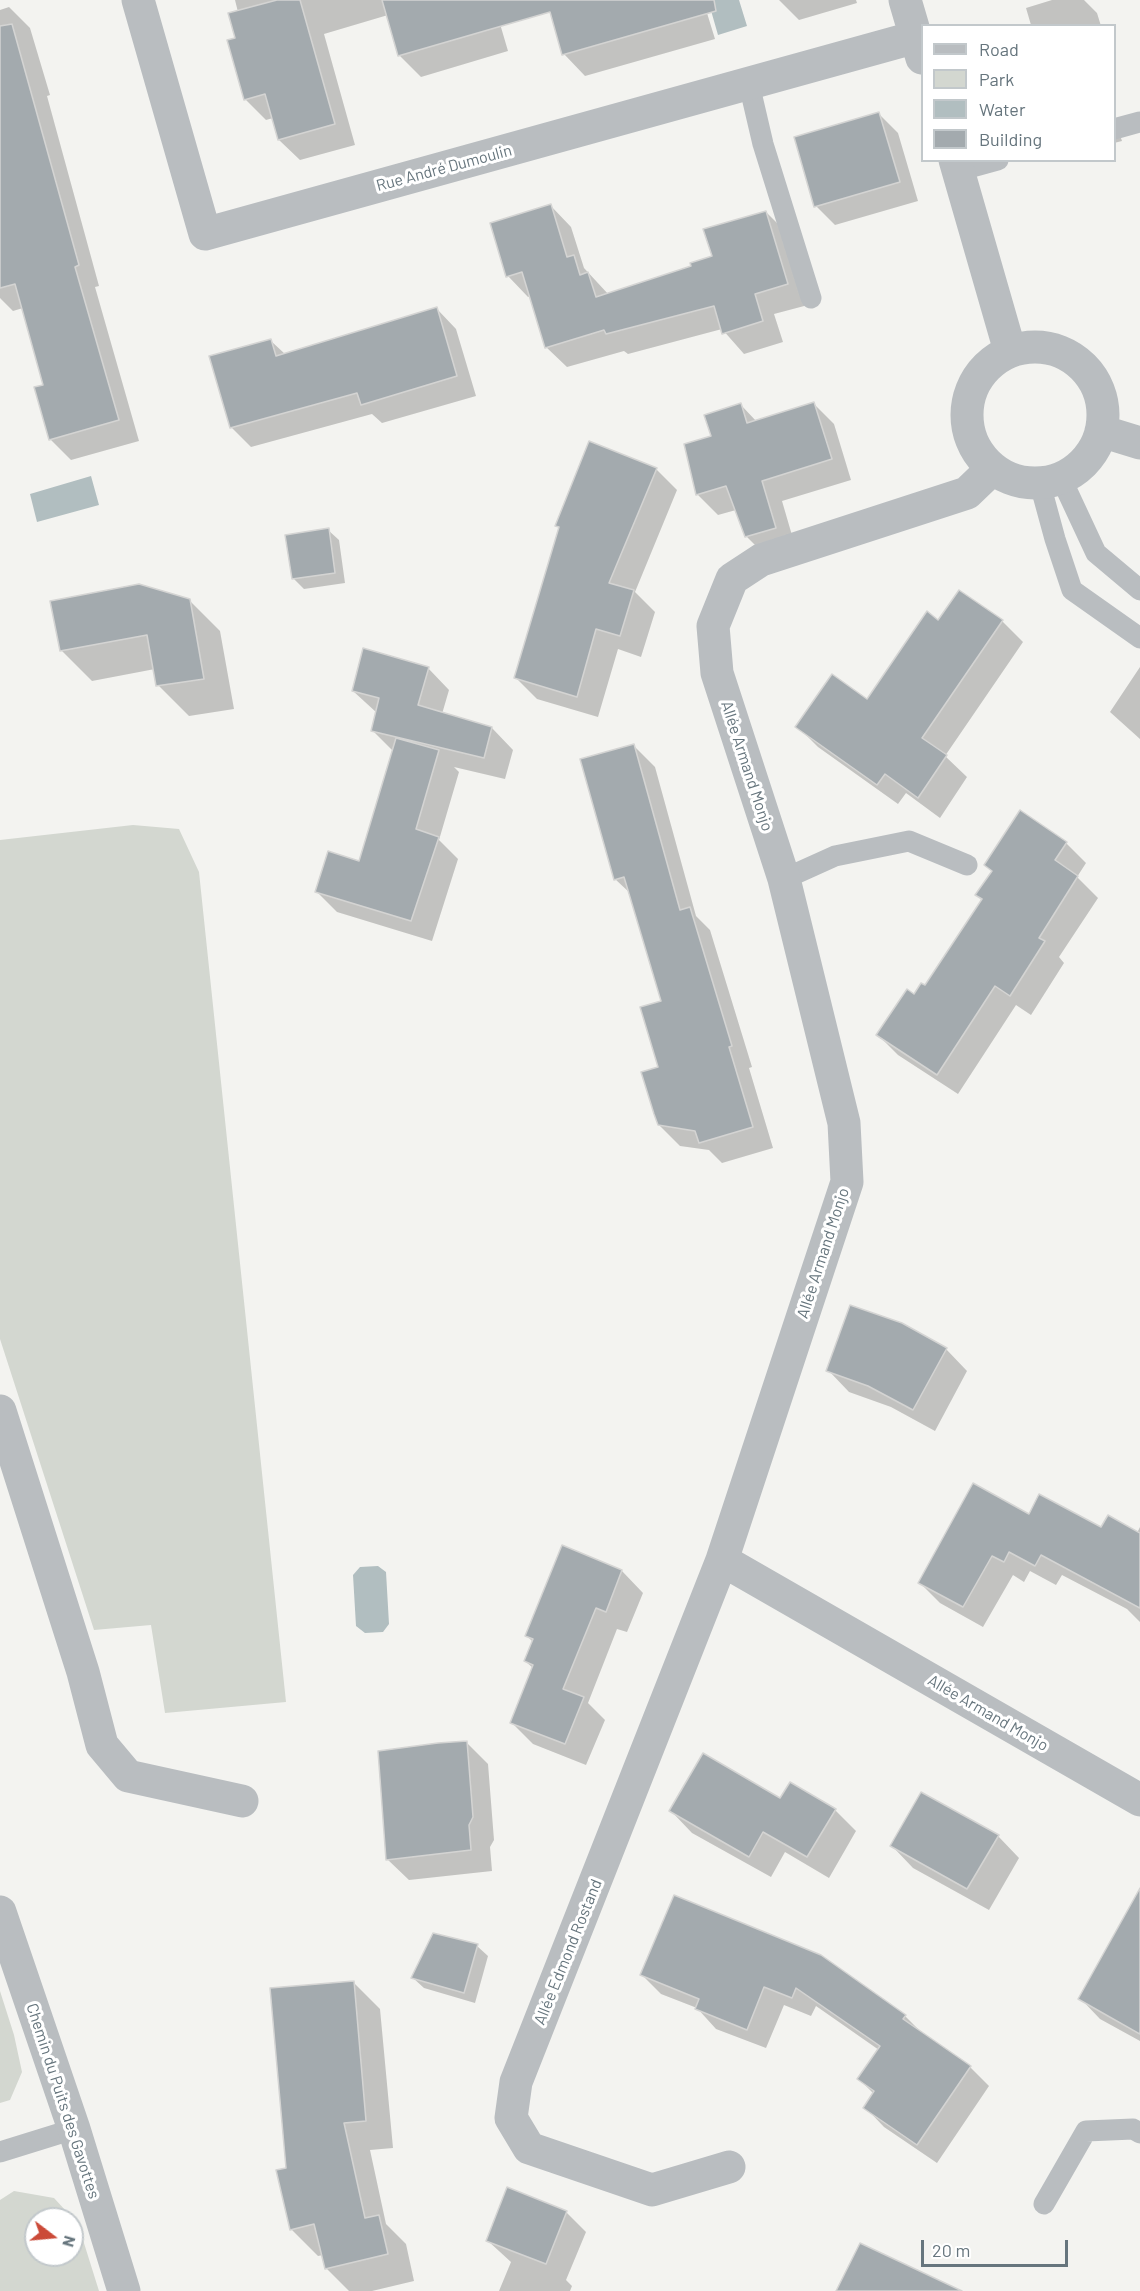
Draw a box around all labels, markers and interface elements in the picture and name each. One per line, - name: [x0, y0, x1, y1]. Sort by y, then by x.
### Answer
- legend: [921, 24, 1116, 162]
- text: Road: [979, 38, 1019, 60]
- text: Park: [979, 68, 1014, 90]
- text: Water: [979, 98, 1026, 120]
- text: Building: [979, 128, 1042, 150]
- street label: Rue André Dumoulin: [374, 141, 514, 195]
- street label: Allée Armand Monjo: [717, 698, 777, 834]
- street label: Allée Armand Monjo: [793, 1185, 853, 1321]
- street label: Allée Armand Monjo: [924, 1671, 1052, 1755]
- street label: Allée Edmond Rostand: [530, 1876, 606, 2028]
- street label: Chemin du Puits des Gavottes: [22, 2001, 104, 2201]
- north arrow: [24, 2207, 84, 2267]
- scale bar: [924, 2228, 1071, 2266]
- text: N: [59, 2234, 80, 2249]
- text: 20 m: [932, 2239, 970, 2261]

